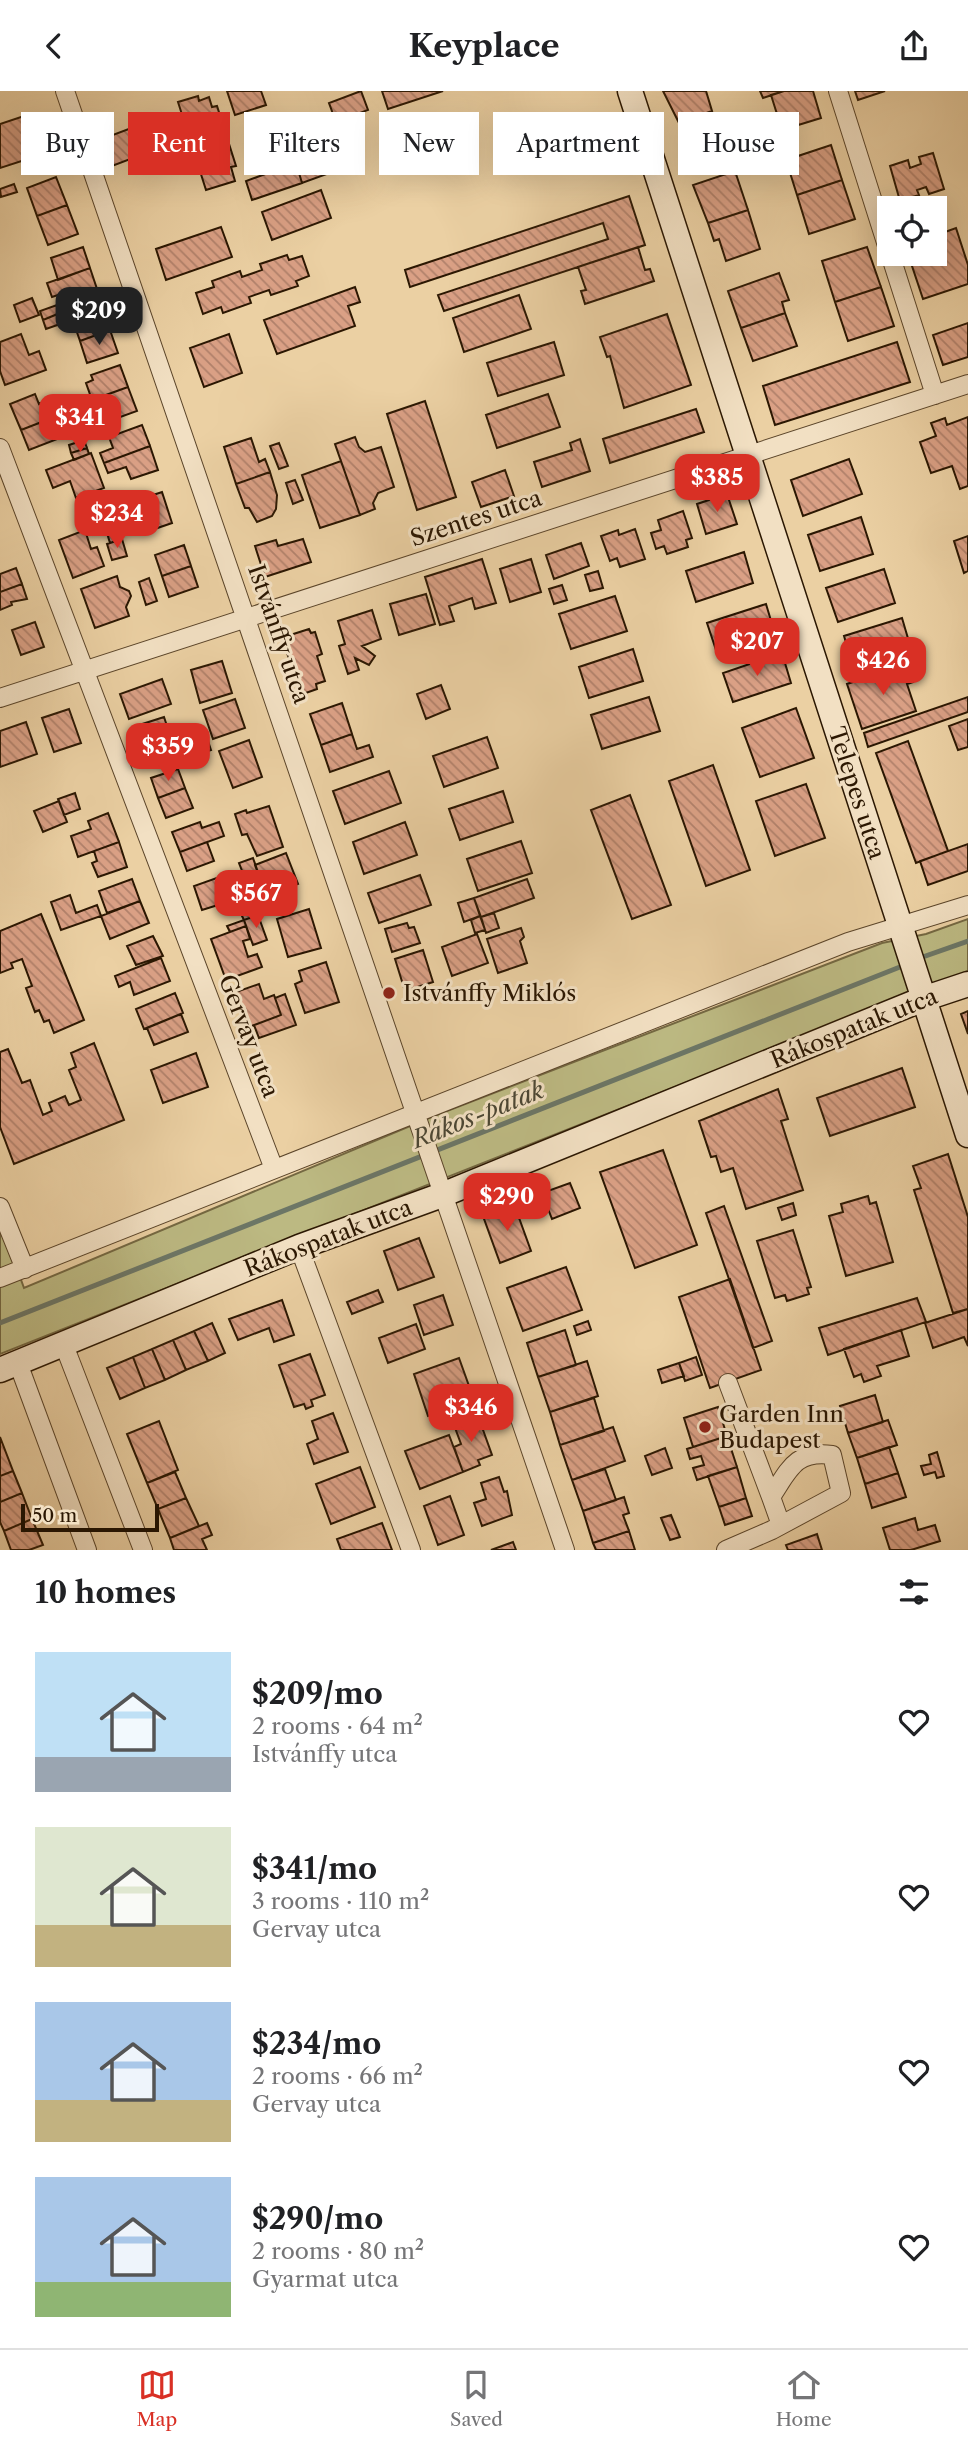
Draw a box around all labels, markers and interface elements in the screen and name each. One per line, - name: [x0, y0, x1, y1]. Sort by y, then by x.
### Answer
- text: Keyplace: [408, 26, 560, 65]
- icon: back: [35, 27, 73, 65]
- icon: share: [895, 27, 933, 65]
- chip: Buy: [21, 112, 114, 175]
- chip: Rent: [128, 112, 230, 175]
- chip: Filters: [244, 112, 365, 175]
- chip: New: [379, 112, 479, 175]
- chip: Apartment: [493, 112, 664, 175]
- chip: House: [678, 112, 799, 175]
- map controls: [877, 196, 947, 266]
- button: locate: [877, 196, 947, 266]
- pin: $209: [58, 287, 140, 347]
- text: $209: [72, 296, 126, 324]
- pin: $341: [39, 395, 121, 454]
- text: $341: [55, 403, 105, 431]
- pin: $385: [676, 455, 758, 514]
- text: $385: [691, 463, 743, 491]
- street label: Szentes utca: [407, 483, 546, 552]
- pin: $234: [76, 491, 158, 550]
- text: $234: [90, 499, 144, 527]
- street label: Istvánffy utca: [242, 561, 316, 708]
- pin: $207: [716, 619, 798, 678]
- text: $207: [730, 627, 784, 655]
- pin: $426: [842, 637, 924, 697]
- text: $426: [856, 646, 910, 674]
- pin: $359: [127, 723, 209, 783]
- street label: Telepes utca: [822, 723, 892, 863]
- text: $359: [142, 732, 194, 760]
- pin: $567: [215, 871, 297, 930]
- text: $567: [230, 879, 282, 907]
- street label: Gervay utca: [213, 971, 286, 1102]
- place label: Istvánffy Miklós: [403, 979, 576, 1007]
- street label: Rákospatak utca: [766, 981, 942, 1074]
- marker: Istvánffy Miklós: [381, 985, 397, 1001]
- water label: Rákos-patak: [406, 1075, 548, 1155]
- pin: $290: [466, 1173, 548, 1233]
- text: $290: [480, 1182, 534, 1210]
- street label: Rákospatak utca: [240, 1193, 417, 1283]
- pin: $346: [430, 1385, 512, 1444]
- text: $346: [444, 1393, 498, 1421]
- place label: Garden Inn Budapest: [719, 1400, 844, 1454]
- marker: Garden Inn Budapest: [697, 1419, 713, 1435]
- scale bar: [21, 1501, 159, 1533]
- text: 50 m: [32, 1504, 77, 1527]
- icon: filters: [895, 1573, 933, 1611]
- text: 10 homes: [35, 1574, 176, 1611]
- text: $209/mo: [252, 1675, 383, 1712]
- icon: home: [91, 1680, 175, 1764]
- icon: heart: [895, 1703, 933, 1741]
- text: 2 rooms · 64 m²: [252, 1712, 423, 1740]
- text: Istvánffy utca: [252, 1740, 397, 1768]
- text: $341/mo: [252, 1850, 377, 1887]
- icon: home: [91, 1855, 175, 1939]
- icon: heart: [895, 1878, 933, 1916]
- text: 3 rooms · 110 m²: [252, 1887, 429, 1915]
- text: Gervay utca: [252, 1915, 381, 1943]
- text: $234/mo: [252, 2025, 381, 2062]
- icon: home: [91, 2030, 175, 2114]
- icon: heart: [895, 2053, 933, 2091]
- text: 2 rooms · 66 m²: [252, 2062, 423, 2090]
- text: Gervay utca: [252, 2090, 381, 2118]
- text: $290/mo: [252, 2200, 383, 2237]
- icon: home: [91, 2205, 175, 2289]
- icon: heart: [895, 2228, 933, 2266]
- text: 2 rooms · 80 m²: [252, 2237, 424, 2265]
- text: Gyarmat utca: [252, 2265, 399, 2293]
- tab: Map: [136, 2366, 177, 2431]
- tab: Saved: [450, 2366, 503, 2431]
- tab: Home: [776, 2366, 832, 2431]

